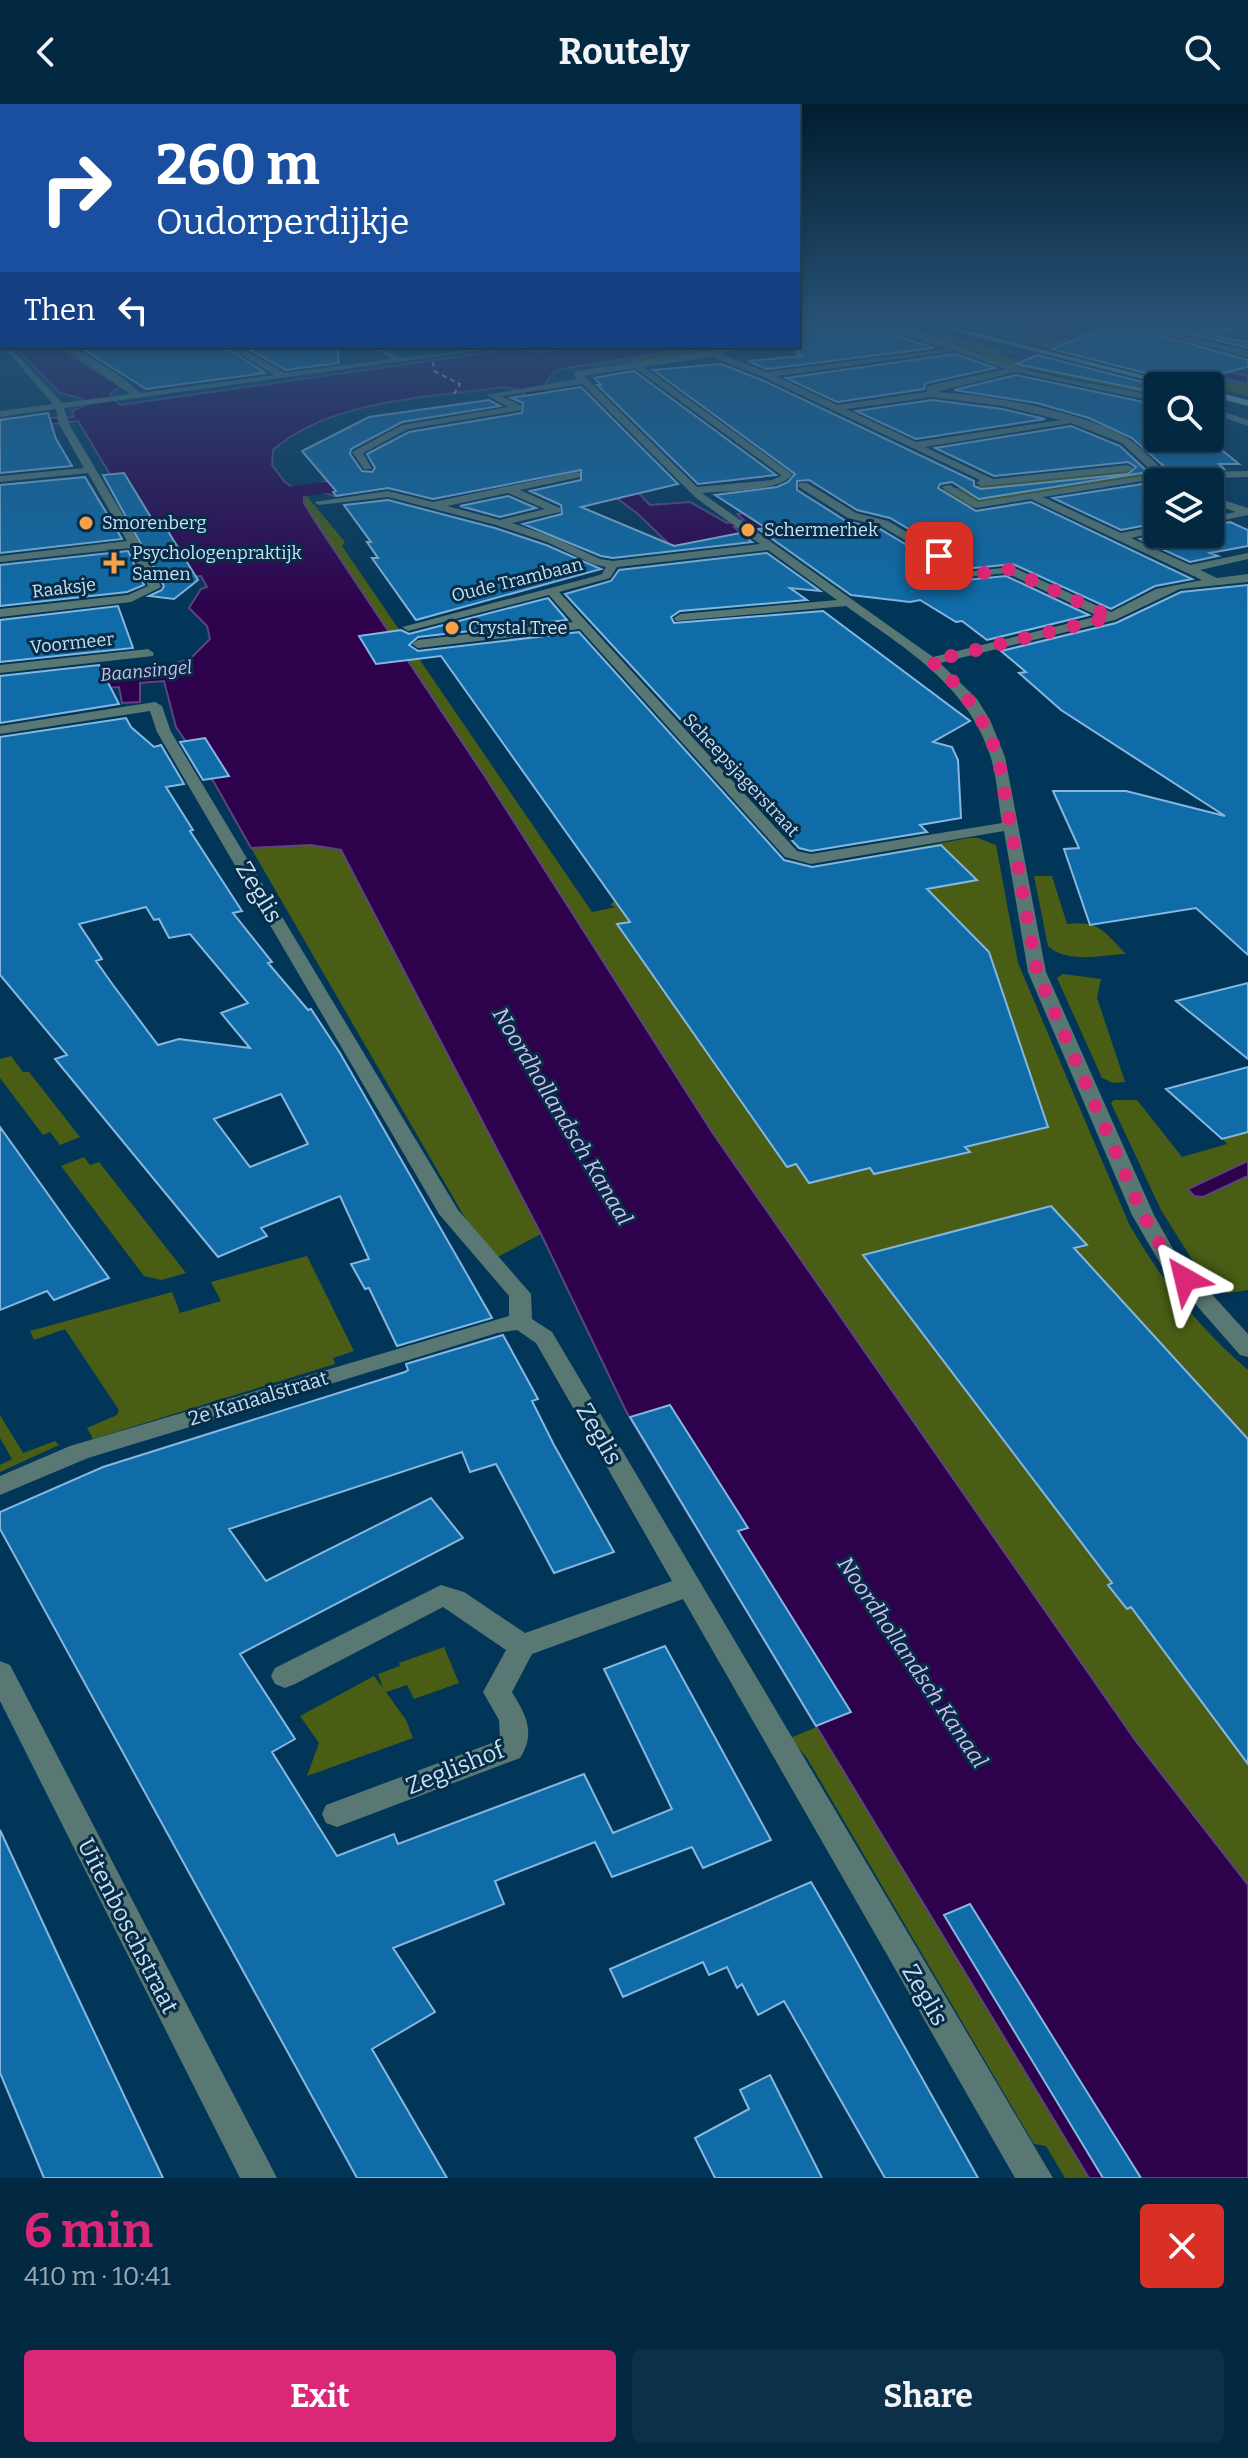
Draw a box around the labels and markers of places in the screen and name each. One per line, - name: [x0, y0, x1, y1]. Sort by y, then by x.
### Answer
- place label: Smorenberg: [102, 512, 206, 534]
- marker: Smorenberg: [77, 514, 95, 532]
- place label: Schermerhek: [764, 519, 879, 541]
- marker: Schermerhek: [739, 521, 757, 539]
- pin: [905, 522, 973, 590]
- place label: Psychologenpraktijk Samen: [132, 542, 303, 585]
- marker: Psychologenpraktijk Samen: [103, 552, 125, 574]
- place label: Crystal Tree: [468, 617, 567, 639]
- marker: Crystal Tree: [443, 619, 461, 637]

